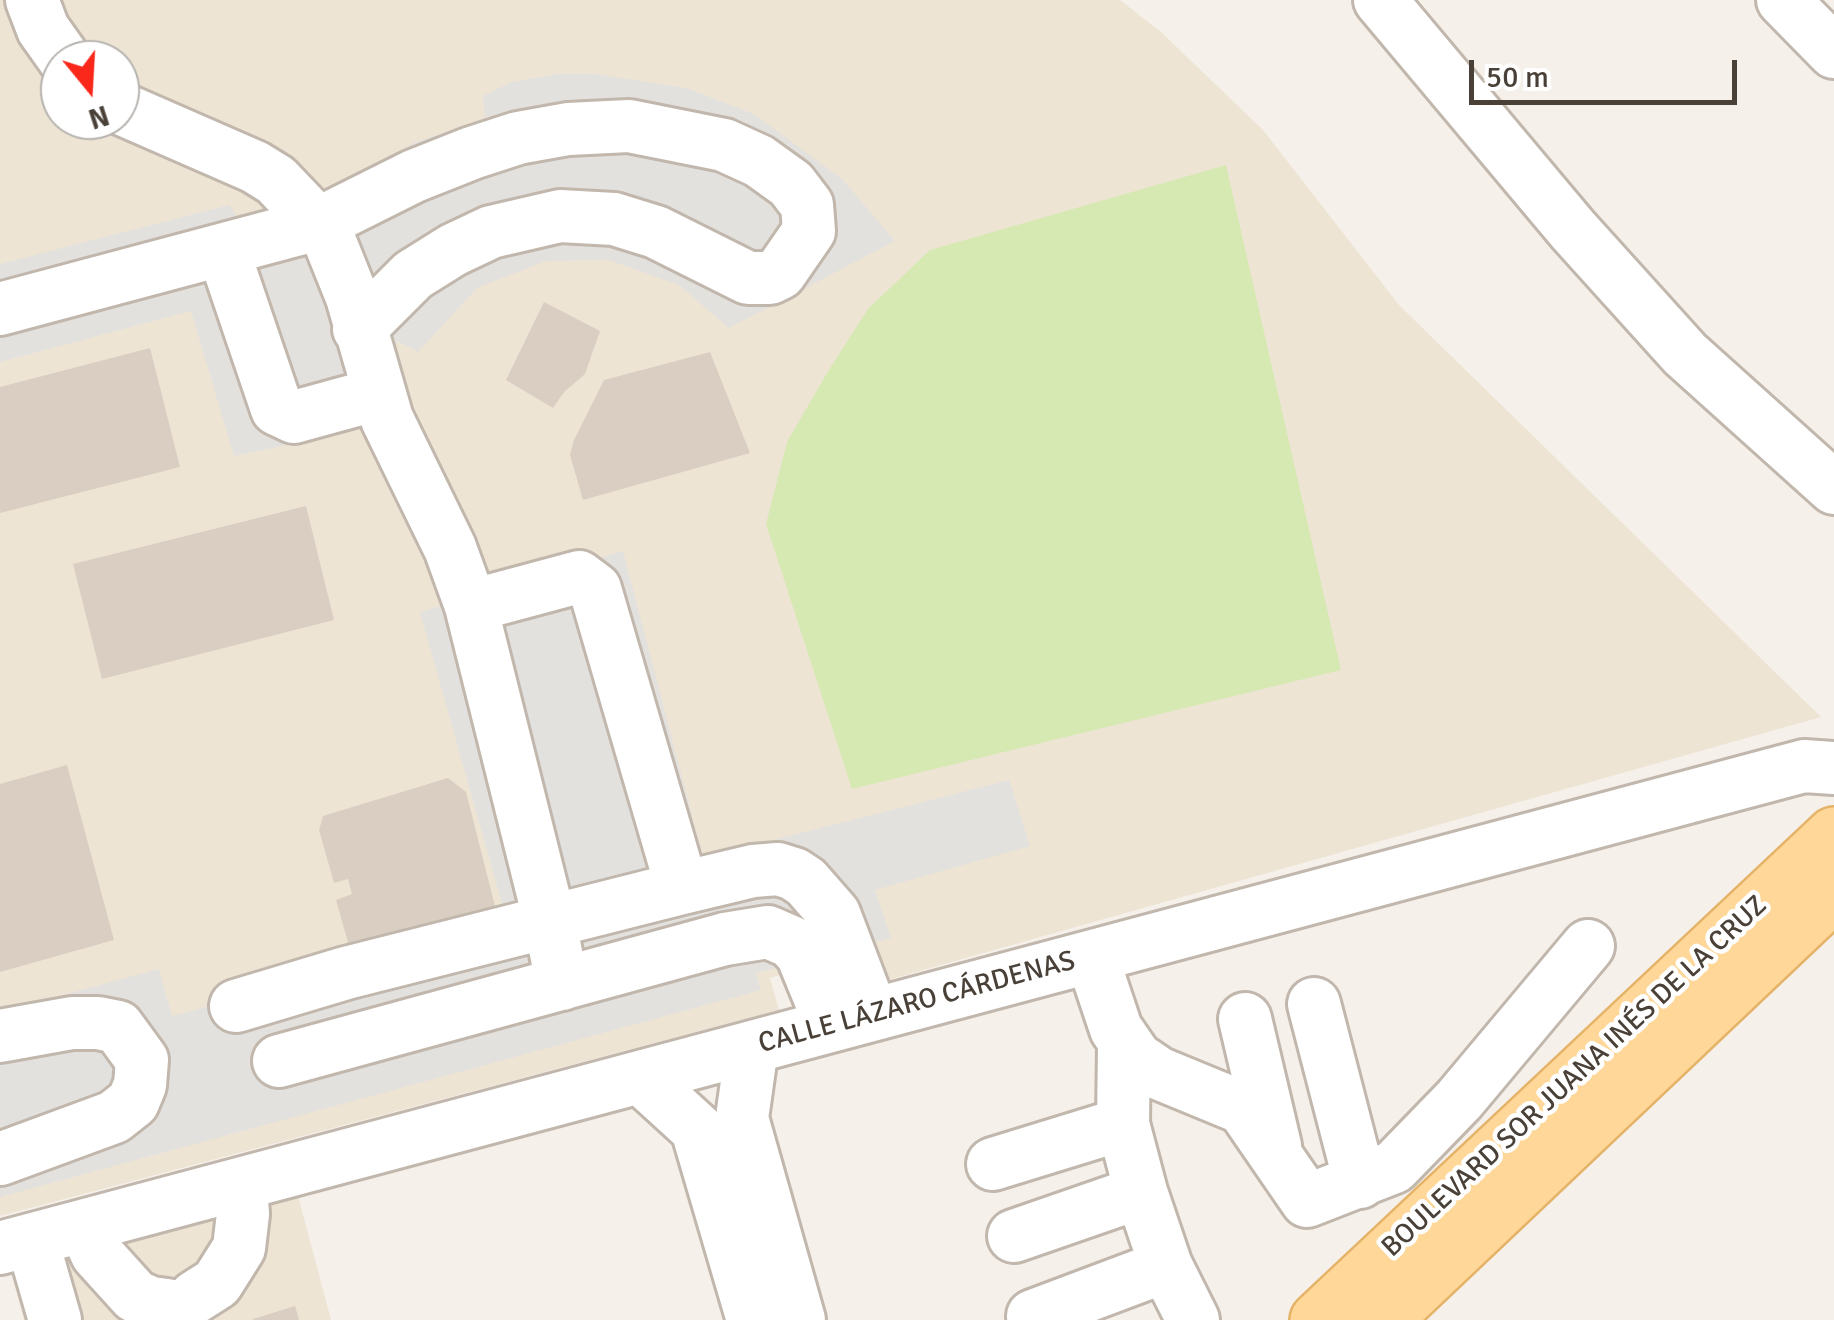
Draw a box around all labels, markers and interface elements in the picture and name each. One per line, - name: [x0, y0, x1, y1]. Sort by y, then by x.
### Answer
- north arrow: [40, 40, 140, 140]
- scale bar: [1474, 40, 1742, 102]
- text: 50 m: [1486, 59, 1549, 96]
- text: N: [84, 97, 113, 136]
- street label: BOULEVARD SOR JUANA INÉS DE LA CRUZ: [1376, 889, 1774, 1265]
- street label: CALLE LÁZARO CÁRDENAS: [755, 945, 1079, 1061]

